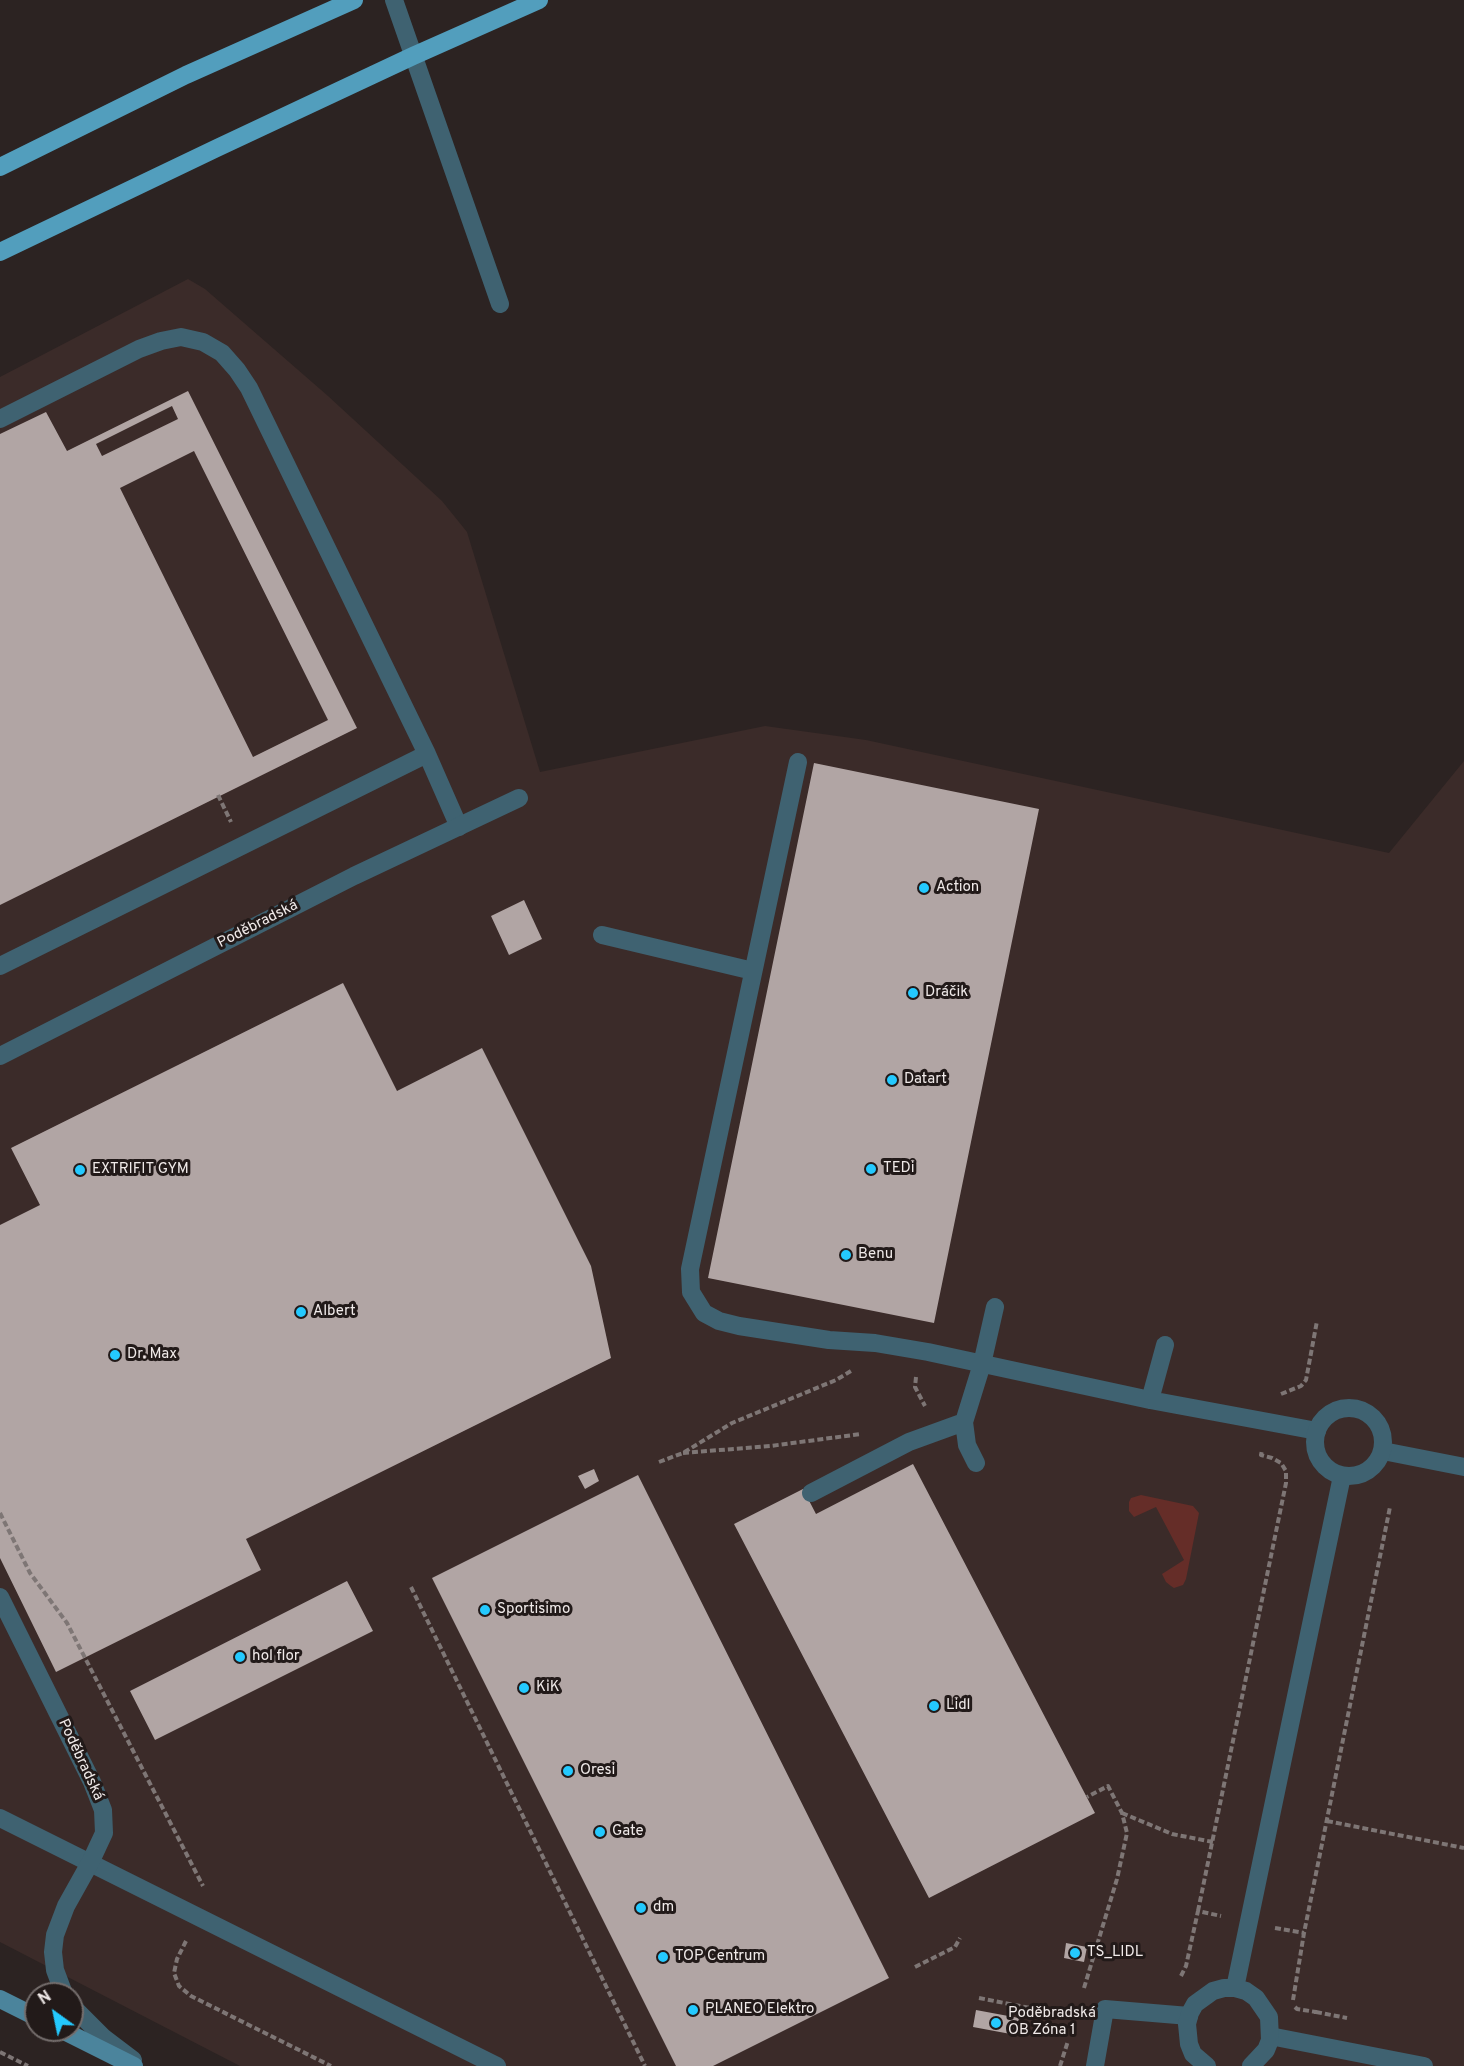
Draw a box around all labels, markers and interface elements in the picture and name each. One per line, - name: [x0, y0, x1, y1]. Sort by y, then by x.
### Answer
- place label: Action: [936, 879, 979, 897]
- marker: Action: [917, 881, 931, 895]
- street label: Poděbradská: [215, 897, 301, 953]
- place label: Dráčik: [925, 984, 968, 1002]
- marker: Dráčik: [906, 986, 920, 1000]
- place label: Datart: [904, 1071, 947, 1089]
- marker: Datart: [885, 1073, 899, 1087]
- place label: TEDi: [883, 1160, 915, 1178]
- place label: EXTRIFIT GYM: [92, 1161, 189, 1179]
- marker: TEDi: [864, 1162, 878, 1176]
- marker: EXTRIFIT GYM: [73, 1163, 87, 1177]
- place label: Benu: [858, 1246, 893, 1264]
- marker: Benu: [839, 1248, 853, 1262]
- place label: Albert: [313, 1303, 356, 1321]
- marker: Albert: [294, 1305, 308, 1319]
- place label: Dr. Max: [127, 1346, 177, 1364]
- marker: Dr. Max: [108, 1348, 122, 1362]
- place label: Sportisimo: [497, 1601, 570, 1619]
- marker: Sportisimo: [478, 1603, 492, 1617]
- place label: hol flor: [252, 1648, 300, 1666]
- marker: hol flor: [233, 1650, 247, 1664]
- place label: KiK: [536, 1679, 560, 1697]
- marker: KiK: [517, 1681, 531, 1695]
- place label: Lidl: [946, 1697, 971, 1715]
- marker: Lidl: [927, 1699, 941, 1713]
- street label: Poděbradská: [53, 1716, 107, 1804]
- place label: Oresi: [580, 1762, 615, 1780]
- marker: Oresi: [561, 1764, 575, 1778]
- place label: Gate: [612, 1823, 644, 1841]
- marker: Gate: [593, 1825, 607, 1839]
- place label: dm: [653, 1899, 674, 1917]
- marker: dm: [634, 1901, 648, 1915]
- place label: TS_LIDL: [1087, 1944, 1143, 1962]
- marker: TS_LIDL: [1068, 1946, 1082, 1960]
- place label: TOP Centrum: [675, 1948, 765, 1966]
- marker: TOP Centrum: [656, 1950, 670, 1964]
- north arrow: [24, 1982, 84, 2042]
- text: N: [35, 1987, 56, 2010]
- place label: PLANEO Elektro: [705, 2001, 814, 2019]
- marker: PLANEO Elektro: [686, 2003, 700, 2017]
- place label: Poděbradská OB Zóna 1: [1008, 2005, 1096, 2040]
- marker: Poděbradská OB Zóna 1: [989, 2016, 1003, 2030]

